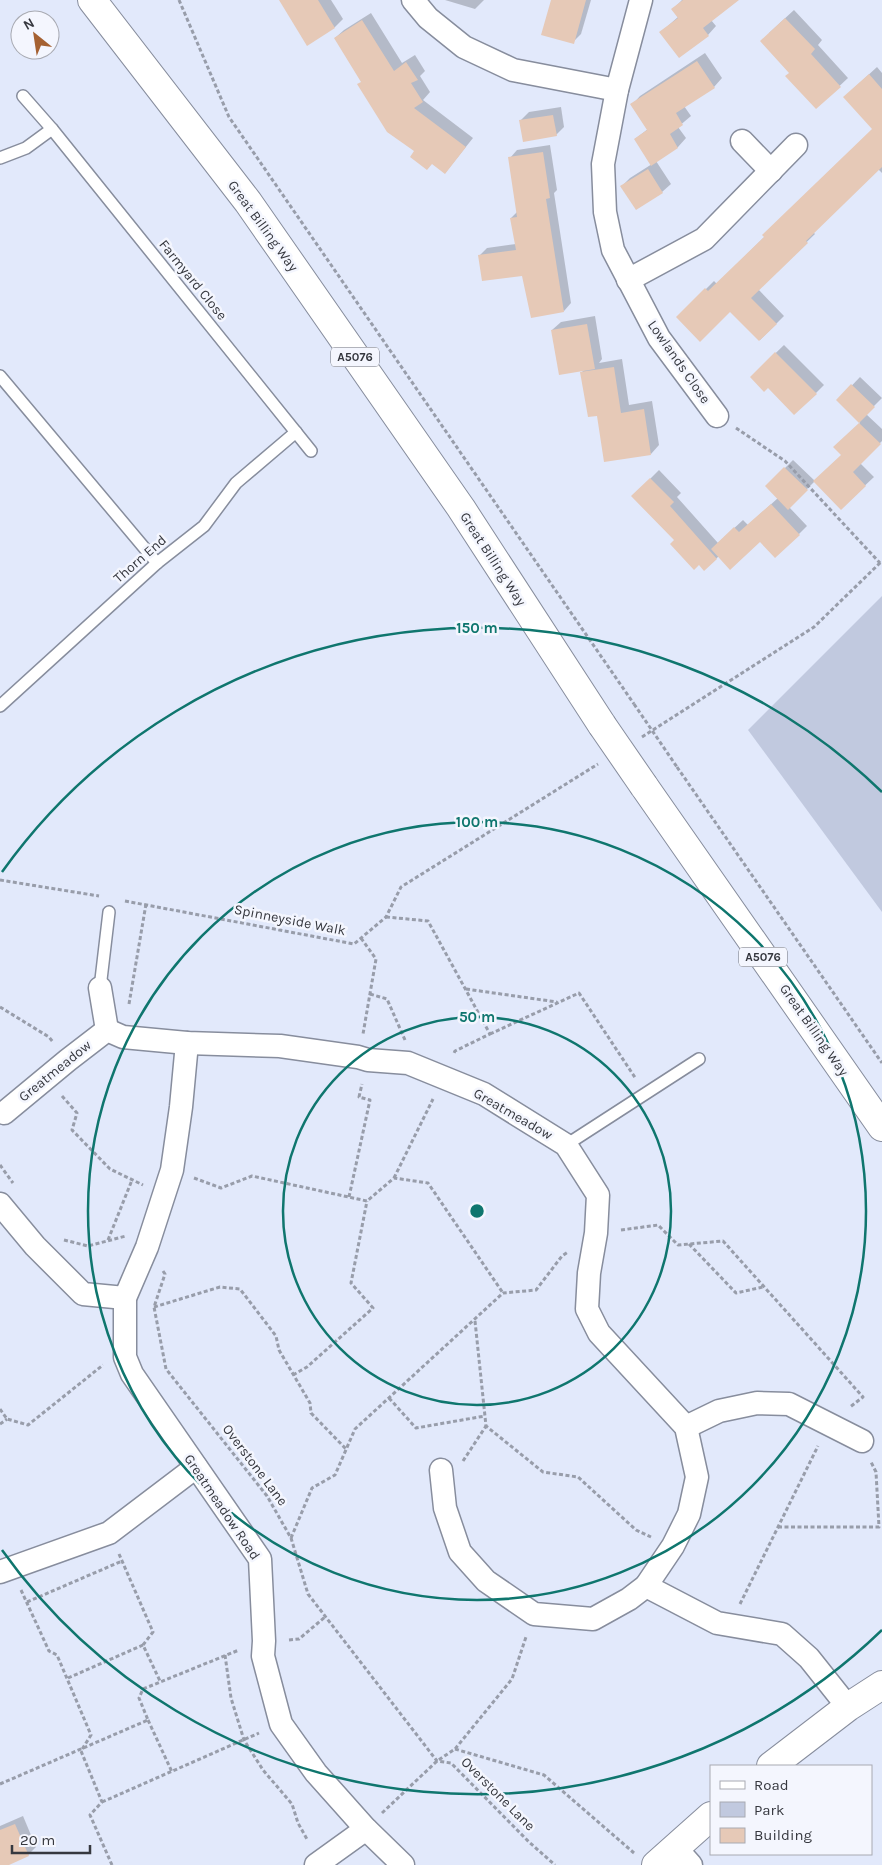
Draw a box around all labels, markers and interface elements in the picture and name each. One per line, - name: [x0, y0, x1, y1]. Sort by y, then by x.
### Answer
- north arrow: [10, 10, 60, 60]
- text: N: [20, 14, 37, 34]
- street label: Great Billing Way: [224, 177, 302, 275]
- street label: Farmyard Close: [155, 236, 231, 324]
- street label: Lowlands Close: [644, 317, 714, 407]
- road number: A5076: [331, 348, 379, 367]
- street label: Great Billing Way: [456, 509, 530, 609]
- street label: Thorn End: [110, 531, 170, 587]
- text: 150 m: [456, 619, 498, 637]
- text: 100 m: [456, 813, 498, 831]
- street label: Spinneyside Walk: [233, 901, 347, 939]
- road number: A5076: [739, 948, 787, 966]
- street label: Great Billing Way: [776, 981, 852, 1080]
- text: 50 m: [459, 1008, 495, 1026]
- street label: Greatmeadow: [15, 1037, 95, 1105]
- street label: Greatmeadow: [471, 1085, 555, 1143]
- centre of rings: [468, 1202, 486, 1220]
- street label: Overstone Lane: [219, 1421, 291, 1509]
- street label: Greatmeadow Road: [180, 1451, 264, 1563]
- street label: Overstone Lane: [458, 1754, 538, 1834]
- legend: [710, 1765, 872, 1855]
- text: Road: [754, 1776, 789, 1794]
- text: Park: [754, 1801, 784, 1819]
- scale bar: [12, 1822, 90, 1854]
- text: Building: [754, 1826, 812, 1844]
- text: 20 m: [20, 1831, 55, 1849]

